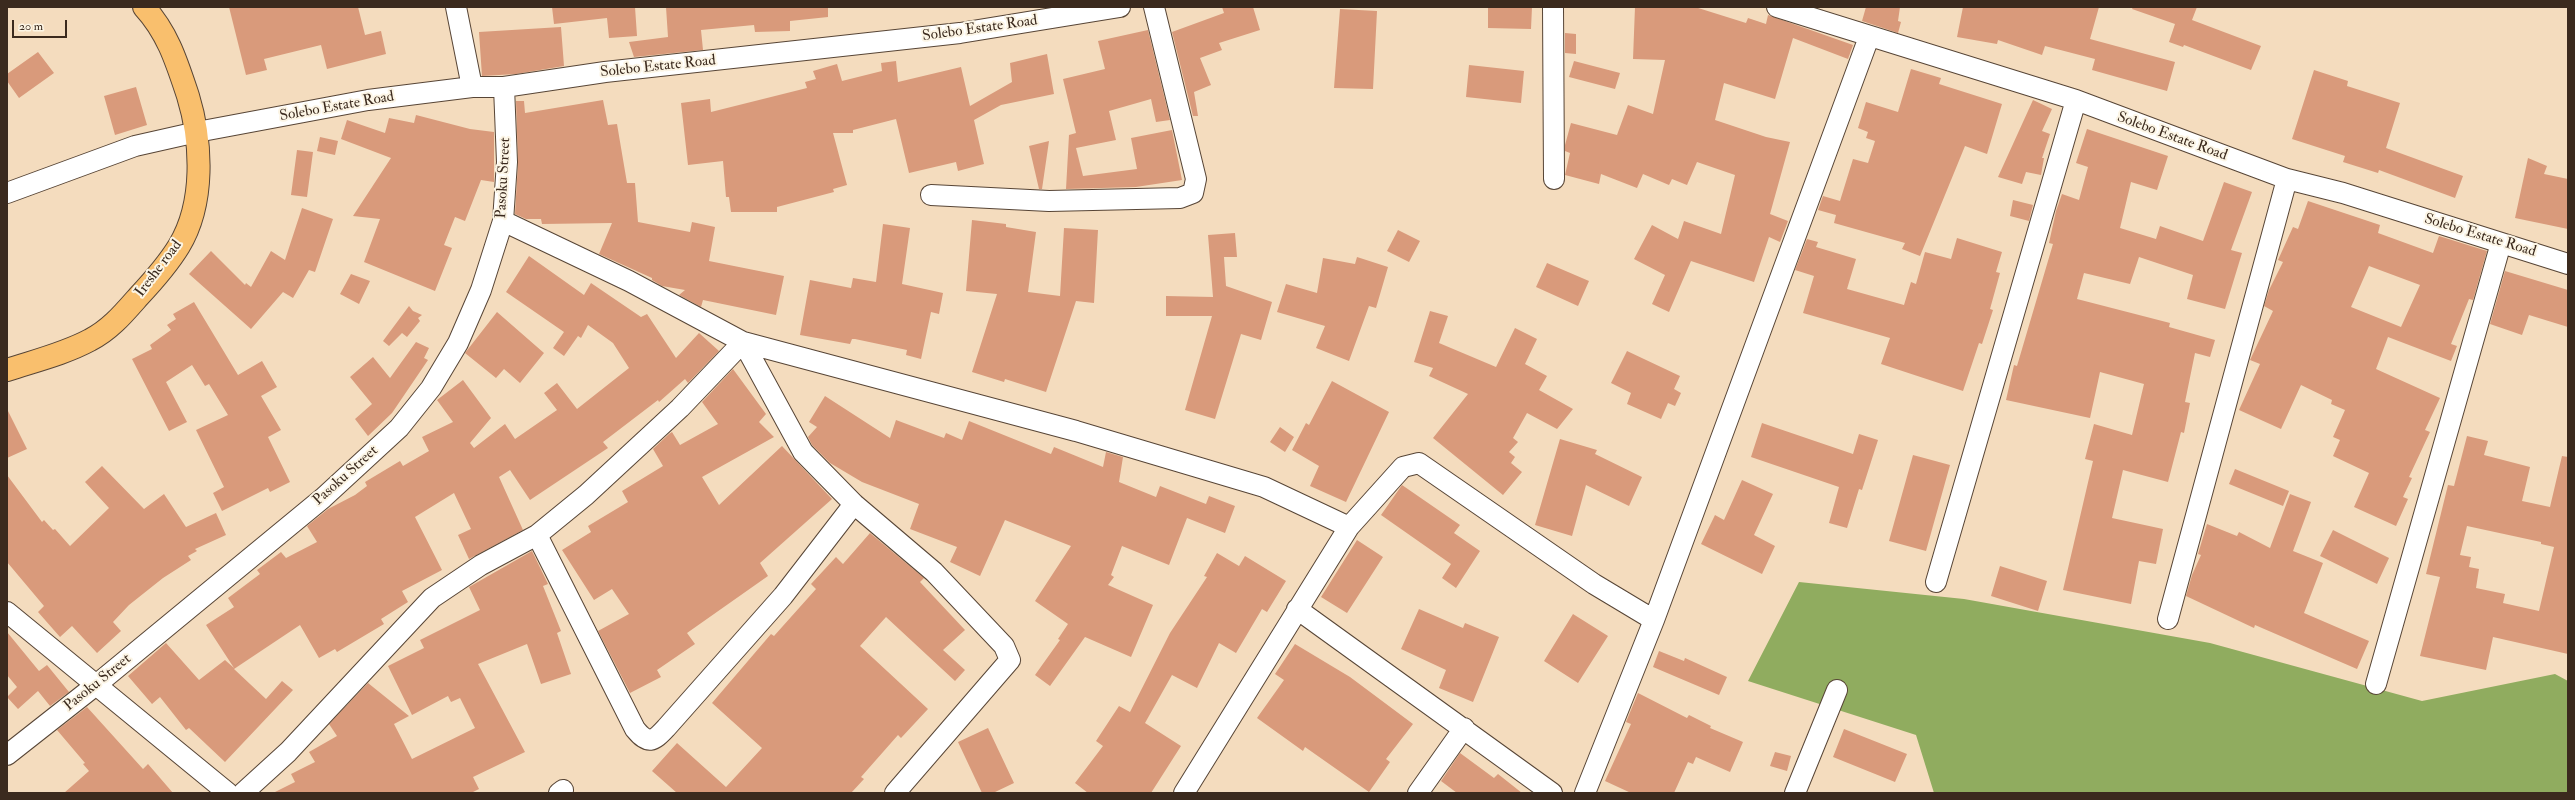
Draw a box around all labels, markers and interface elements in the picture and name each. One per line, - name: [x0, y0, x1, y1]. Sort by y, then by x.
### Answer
- scale bar: [14, 12, 69, 38]
- street label: Solebo Estate Road: [921, 12, 1039, 46]
- text: 20 m: [19, 19, 43, 34]
- street label: Solebo Estate Road: [599, 52, 717, 82]
- street label: Solebo Estate Road: [278, 88, 396, 126]
- street label: Solebo Estate Road: [2114, 109, 2230, 165]
- street label: Pasoku Street: [493, 137, 515, 219]
- street label: Solebo Estate Road: [2422, 210, 2538, 262]
- street label: Ireshe road: [132, 237, 186, 301]
- street label: Pasoku Street: [310, 442, 382, 510]
- street label: Pasoku Street: [61, 651, 135, 715]

